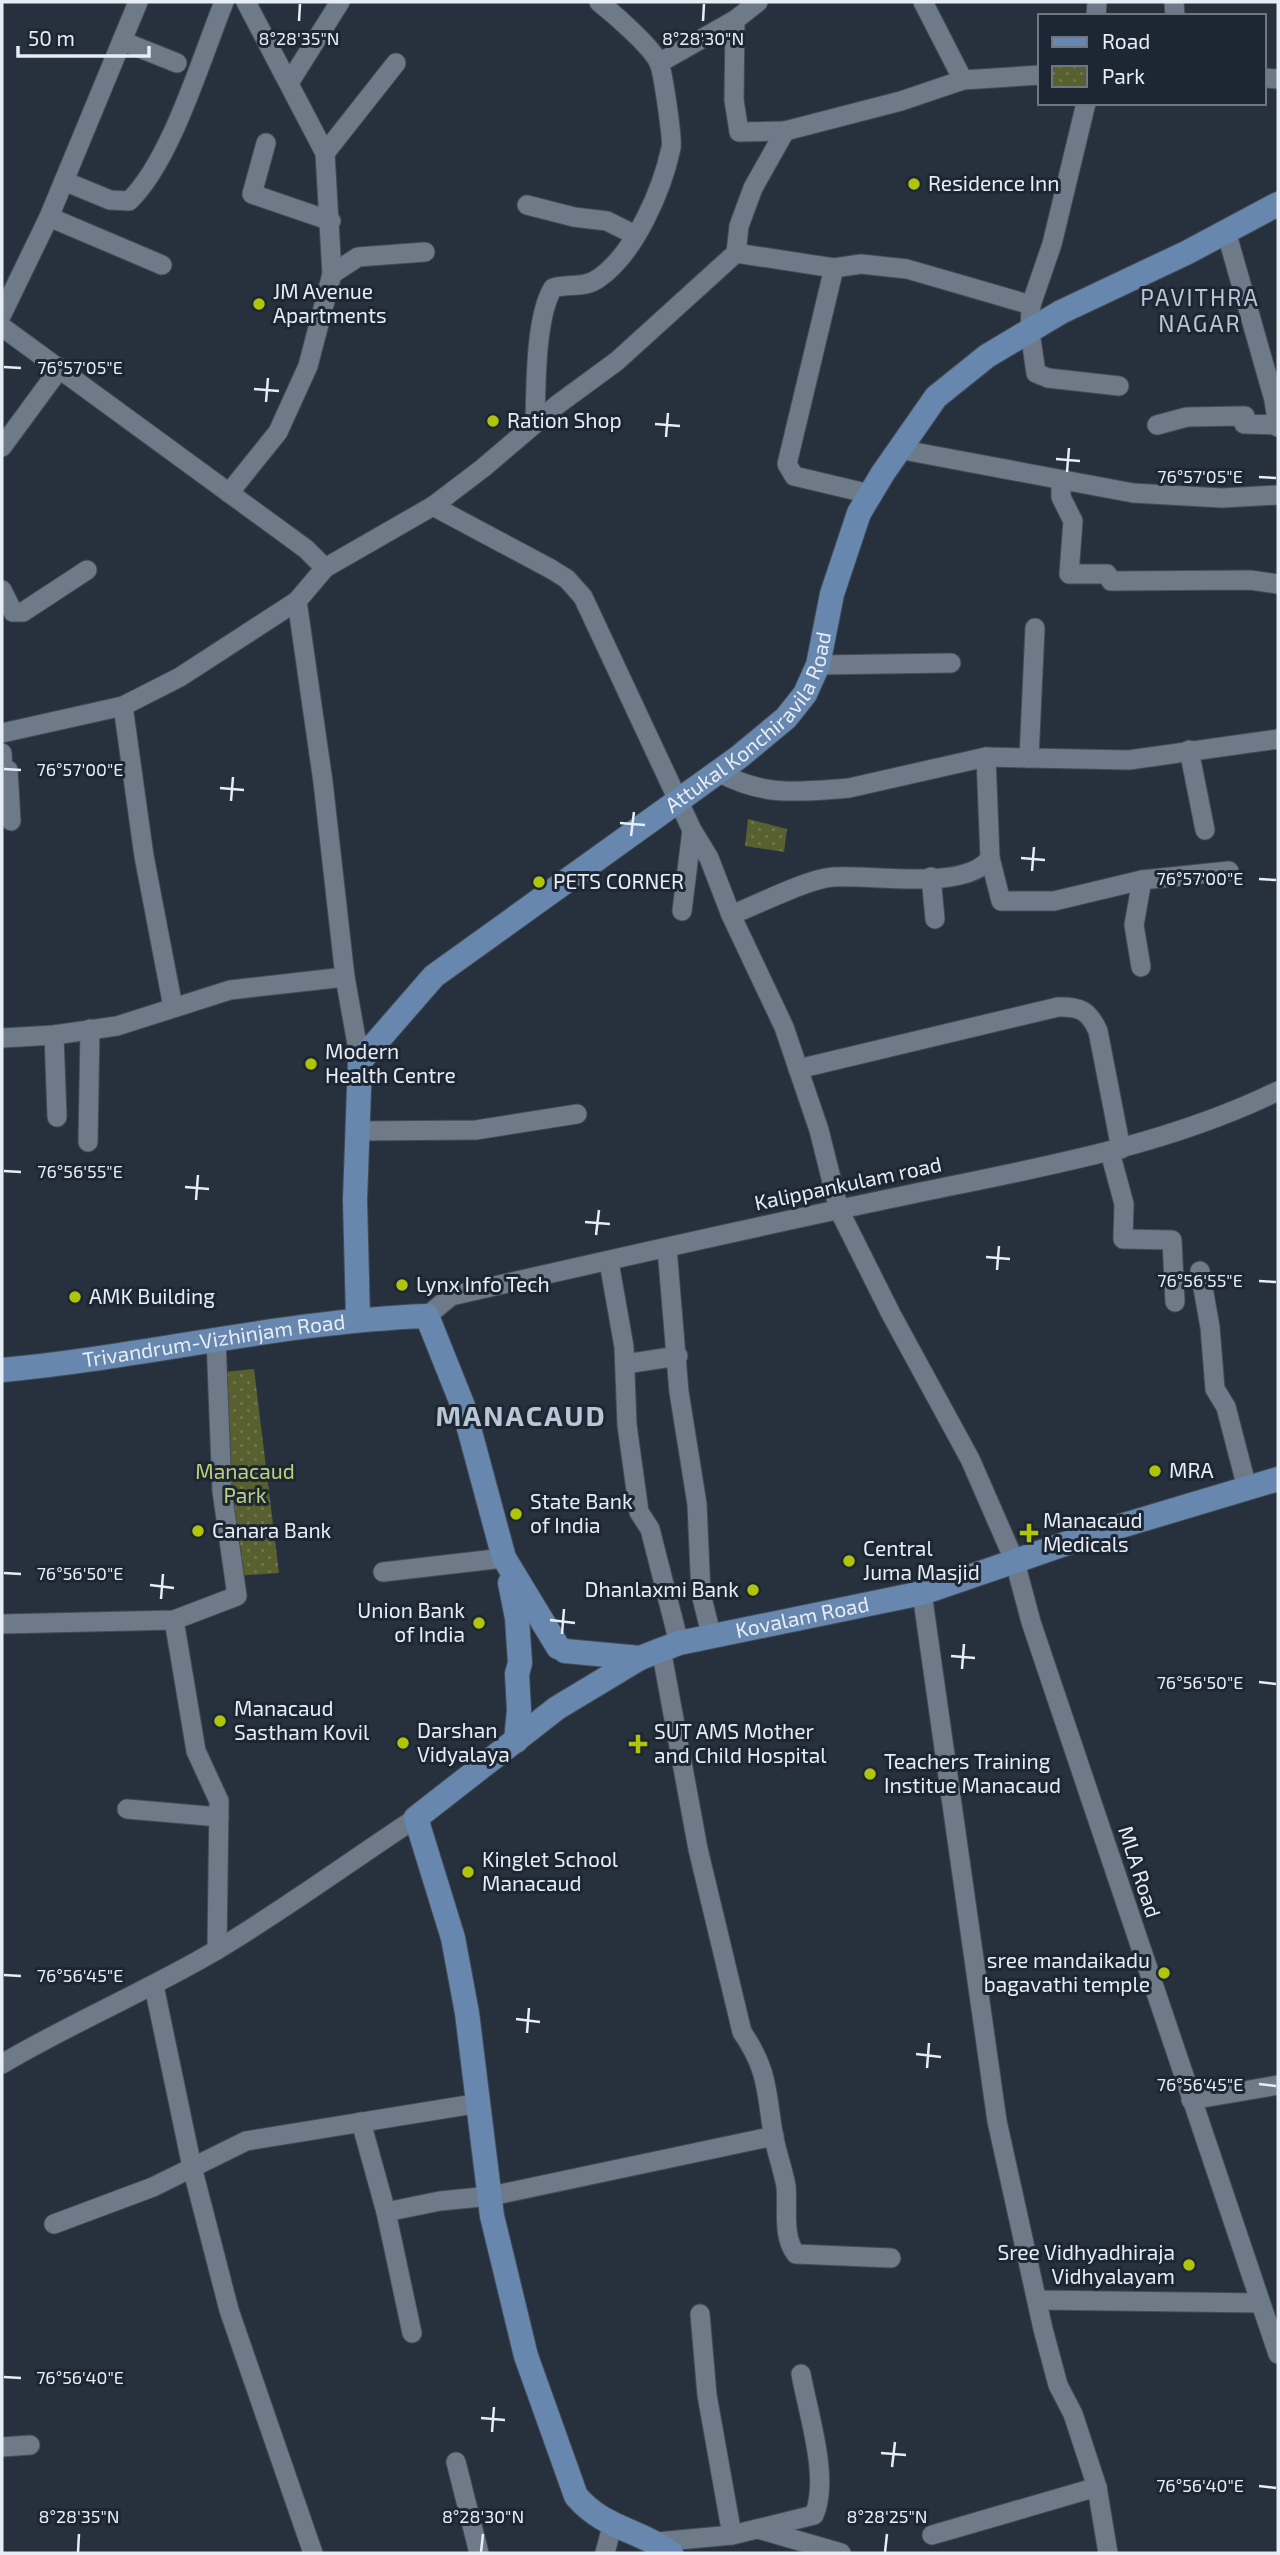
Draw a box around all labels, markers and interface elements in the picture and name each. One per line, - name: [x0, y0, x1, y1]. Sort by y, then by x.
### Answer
- scale bar: [18, 14, 149, 58]
- legend: [1038, 14, 1266, 105]
- text: 50 m: [28, 25, 75, 50]
- text: 8°28'35"N: [259, 27, 339, 49]
- text: 8°28'30"N: [662, 27, 744, 49]
- text: Road: [1102, 28, 1150, 53]
- text: Park: [1102, 63, 1145, 88]
- place label: Residence Inn: [928, 170, 1060, 195]
- marker: Residence Inn: [906, 176, 922, 192]
- place label: JM Avenue Apartments: [273, 278, 387, 327]
- district label: PAVITHRA NAGAR: [1140, 283, 1260, 337]
- marker: JM Avenue Apartments: [251, 296, 267, 312]
- text: 76°57'05"E: [37, 356, 123, 378]
- place label: Ration Shop: [507, 407, 622, 432]
- marker: Ration Shop: [485, 413, 501, 429]
- text: 76°57'05"E: [1157, 465, 1243, 487]
- street label: Attukal Konchiravila Road: [660, 629, 835, 817]
- text: 76°57'00"E: [37, 758, 123, 780]
- text: 76°57'00"E: [1157, 867, 1243, 889]
- place label: PETS CORNER: [553, 868, 684, 893]
- marker: PETS CORNER: [531, 874, 547, 890]
- place label: Modern Health Centre: [325, 1038, 456, 1087]
- marker: Modern Health Centre: [303, 1056, 319, 1072]
- street label: Kalippankulam road: [752, 1150, 944, 1215]
- text: 76°56'55"E: [37, 1160, 123, 1182]
- text: 76°56'55"E: [1157, 1269, 1243, 1291]
- place label: Lynx Info Tech: [416, 1271, 550, 1296]
- marker: Lynx Info Tech: [394, 1277, 410, 1293]
- place label: AMK Building: [89, 1283, 215, 1308]
- marker: AMK Building: [67, 1289, 83, 1305]
- street label: Trivandrum-Vizhinjam Road: [81, 1308, 346, 1371]
- district label: MANACAUD: [435, 1398, 607, 1432]
- place label: MRA: [1169, 1457, 1213, 1482]
- park label: Manacaud Park: [195, 1458, 295, 1507]
- marker: MRA: [1147, 1463, 1163, 1479]
- place label: State Bank of India: [530, 1488, 633, 1537]
- marker: State Bank of India: [508, 1506, 524, 1522]
- place label: Manacaud Medicals: [1043, 1507, 1142, 1556]
- place label: Canara Bank: [212, 1517, 332, 1542]
- marker: Canara Bank: [190, 1523, 206, 1539]
- marker: Manacaud Medicals: [1021, 1525, 1037, 1541]
- place label: Central Juma Masjid: [863, 1535, 980, 1585]
- marker: Central Juma Masjid: [841, 1553, 857, 1569]
- text: 76°56'50"E: [37, 1562, 123, 1584]
- place label: Dhanlaxmi Bank: [585, 1576, 739, 1601]
- marker: Dhanlaxmi Bank: [745, 1582, 761, 1598]
- street label: Kovalam Road: [733, 1590, 871, 1642]
- place label: Union Bank of India: [357, 1597, 465, 1646]
- marker: Union Bank of India: [471, 1615, 487, 1631]
- text: 76°56'50"E: [1157, 1671, 1243, 1693]
- place label: Manacaud Sastham Kovil: [234, 1695, 370, 1744]
- marker: Manacaud Sastham Kovil: [212, 1713, 228, 1729]
- place label: Darshan Vidyalaya: [417, 1717, 510, 1766]
- place label: SUT AMS Mother and Child Hospital: [654, 1718, 827, 1767]
- marker: SUT AMS Mother and Child Hospital: [628, 1734, 648, 1754]
- marker: Darshan Vidyalaya: [395, 1735, 411, 1751]
- place label: Teachers Training Institue Manacaud: [884, 1748, 1061, 1797]
- marker: Teachers Training Institue Manacaud: [862, 1766, 878, 1782]
- street label: MLA Road: [1114, 1823, 1167, 1920]
- place label: Kinglet School Manacaud: [482, 1846, 619, 1895]
- marker: Kinglet School Manacaud: [460, 1864, 476, 1880]
- place label: sree mandaikadu bagavathi temple: [984, 1947, 1150, 1996]
- text: 76°56'45"E: [37, 1964, 123, 1986]
- marker: sree mandaikadu bagavathi temple: [1156, 1965, 1172, 1981]
- text: 76°56'45"E: [1157, 2073, 1243, 2095]
- place label: Sree Vidhyadhiraja Vidhyalayam: [997, 2239, 1175, 2288]
- marker: Sree Vidhyadhiraja Vidhyalayam: [1181, 2257, 1197, 2273]
- text: 76°56'40"E: [36, 2366, 124, 2388]
- text: 76°56'40"E: [1156, 2474, 1244, 2496]
- text: 8°28'35"N: [39, 2505, 119, 2527]
- text: 8°28'30"N: [442, 2505, 524, 2527]
- text: 8°28'25"N: [846, 2505, 928, 2527]

